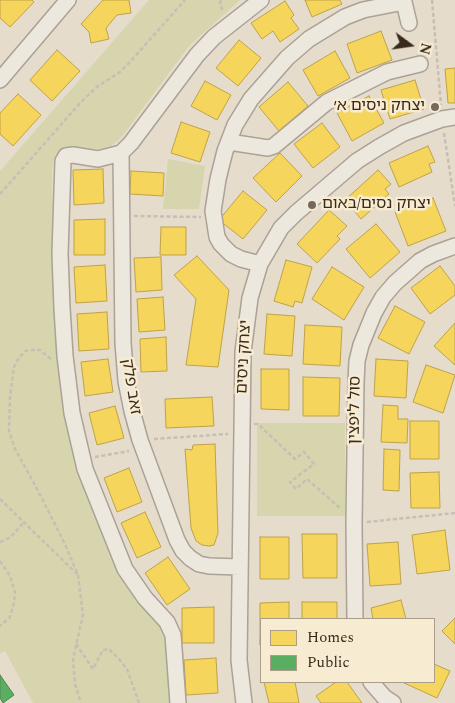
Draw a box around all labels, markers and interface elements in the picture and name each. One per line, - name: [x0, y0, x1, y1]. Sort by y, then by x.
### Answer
- north arrow: [385, 20, 435, 70]
- text: N: [413, 41, 437, 57]
- place label: יצחק ניסים א׳: [334, 97, 425, 117]
- marker: יצחק ניסים א׳: [429, 101, 441, 113]
- place label: יצחק נסים/באום: [322, 195, 431, 215]
- marker: יצחק נסים/באום: [306, 199, 318, 211]
- street label: יצחק ניסים: [233, 319, 257, 395]
- street label: זאב פלק: [116, 358, 144, 416]
- street label: סול ליפצין: [346, 376, 366, 444]
- legend: [260, 618, 435, 683]
- text: Homes: [307, 626, 354, 649]
- text: Public: [307, 651, 350, 674]

